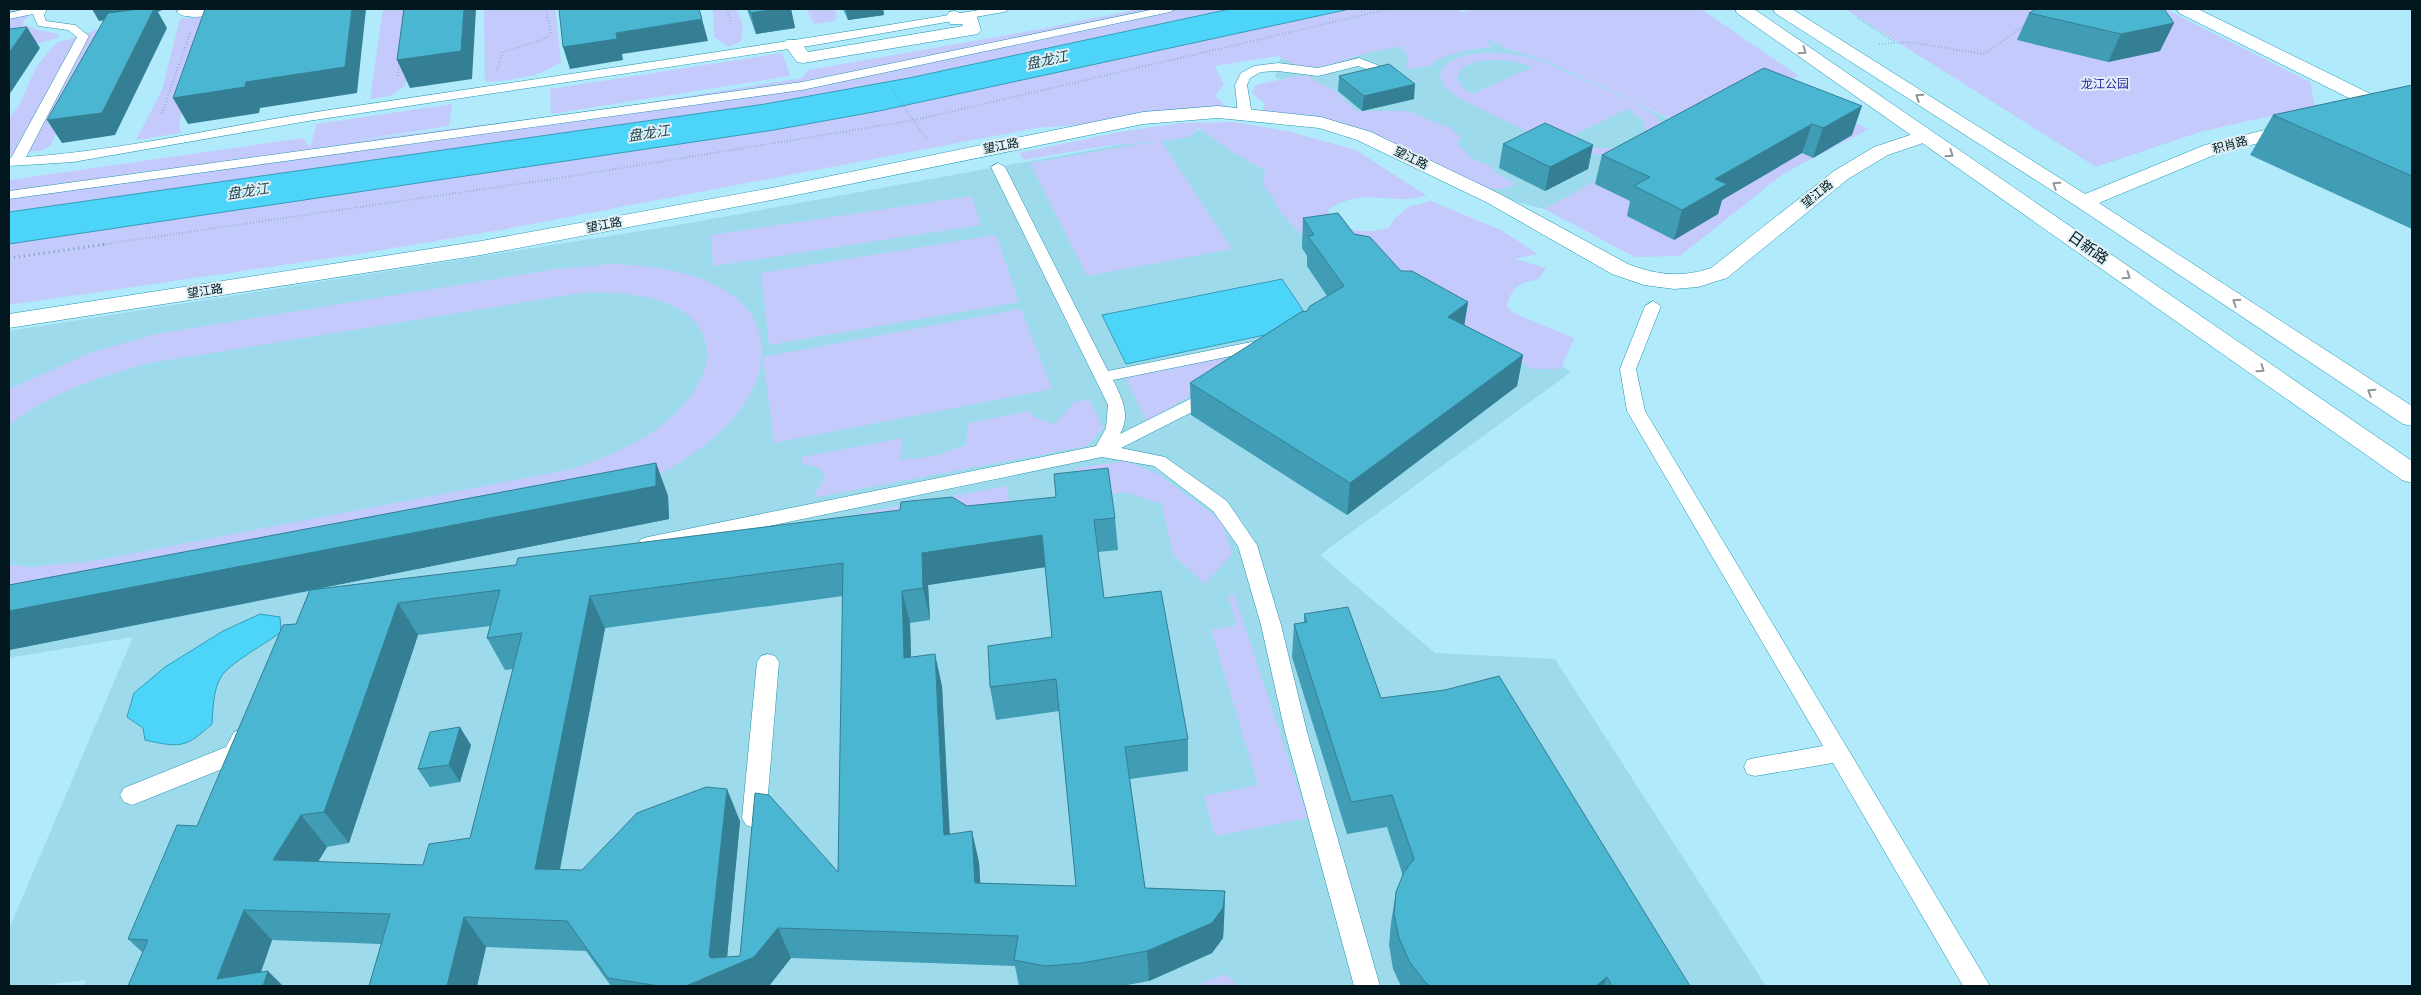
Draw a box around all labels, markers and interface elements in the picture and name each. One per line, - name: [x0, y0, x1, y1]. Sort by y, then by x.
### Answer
- one-way arrow: [1797, 45, 1806, 54]
- water label: 盘龙江: [1025, 48, 1071, 72]
- park label: 龙江公园: [2081, 77, 2129, 90]
- one-way arrow: [1915, 94, 1924, 103]
- water label: 盘龙江: [627, 123, 673, 144]
- street label: 积肖路: [2211, 134, 2249, 155]
- street label: 望江路: [982, 136, 1020, 155]
- street label: 望江路: [1392, 144, 1430, 171]
- one-way arrow: [1945, 148, 1954, 157]
- street label: 望江路: [1799, 177, 1835, 210]
- water label: 盘龙江: [226, 181, 272, 202]
- one-way arrow: [2052, 182, 2061, 191]
- street label: 望江路: [585, 215, 623, 234]
- street label: 日新路: [2065, 228, 2111, 267]
- one-way arrow: [2122, 270, 2131, 279]
- street label: 望江路: [186, 281, 224, 300]
- one-way arrow: [2232, 299, 2241, 309]
- one-way arrow: [2255, 363, 2265, 372]
- one-way arrow: [2368, 388, 2377, 398]

